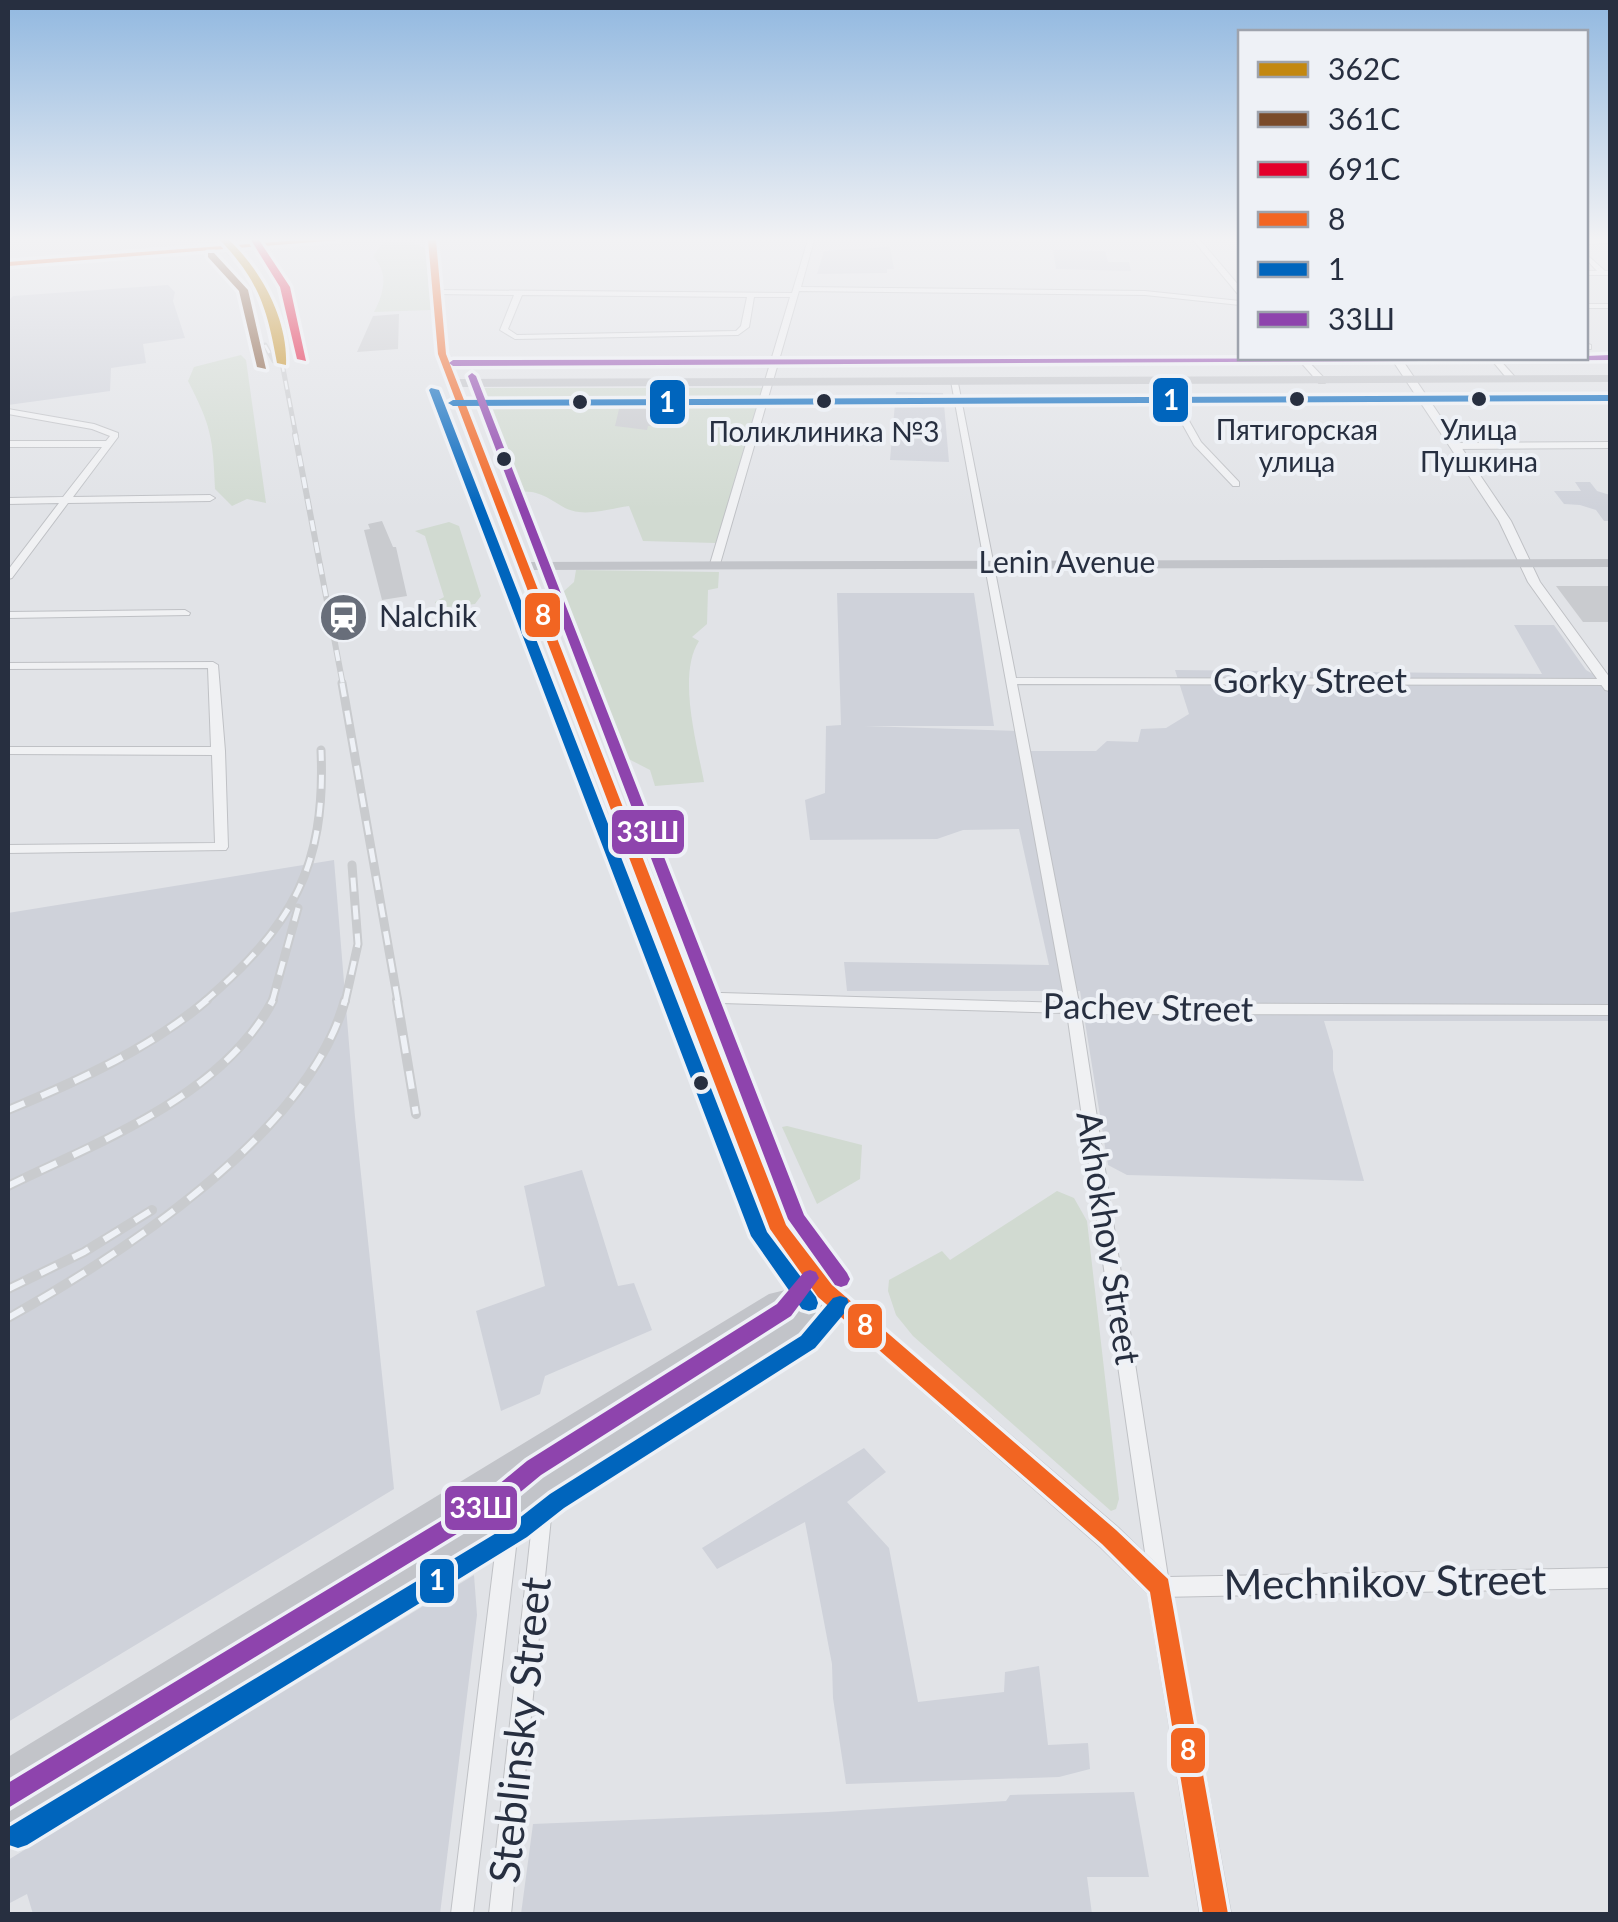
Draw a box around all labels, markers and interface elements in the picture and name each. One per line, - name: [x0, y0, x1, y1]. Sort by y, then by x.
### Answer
- legend: [1238, 30, 1588, 360]
- text: 362С: [1328, 50, 1400, 86]
- text: 361С: [1328, 100, 1400, 136]
- text: 691С: [1328, 150, 1400, 186]
- text: 8: [1328, 200, 1345, 236]
- text: 1: [1328, 250, 1345, 286]
- text: 33Ш: [1328, 300, 1395, 336]
- line badge: 1: [1151, 376, 1190, 424]
- line badge: 1: [648, 378, 687, 426]
- text: 1: [1163, 382, 1179, 416]
- text: 1: [659, 384, 675, 418]
- marker: Пятигорская улица: [1287, 389, 1307, 409]
- marker: Улица Пушкина: [1469, 389, 1489, 409]
- marker: Поликлиника №3: [814, 391, 834, 411]
- unlabelled marker: [570, 392, 590, 412]
- place label: Пятигорская улица: [1216, 412, 1378, 478]
- place label: Улица Пушкина: [1420, 412, 1538, 478]
- place label: Поликлиника №3: [708, 414, 940, 448]
- unlabelled marker: [494, 449, 514, 469]
- street label: Lenin Avenue: [979, 543, 1155, 579]
- station icon: Nalchik: [318, 591, 370, 643]
- line badge: 8: [523, 591, 562, 639]
- place label: Nalchik: [379, 597, 478, 633]
- text: 8: [535, 597, 551, 631]
- street label: Gorky Street: [1213, 658, 1407, 700]
- line badge: 33Ш: [610, 808, 686, 856]
- text: 33Ш: [617, 814, 679, 848]
- street label: Pachev Street: [1042, 983, 1254, 1029]
- unlabelled marker: [691, 1073, 711, 1093]
- street label: Akhokhov Street: [1069, 1108, 1151, 1368]
- line badge: 8: [846, 1302, 884, 1350]
- text: 8: [857, 1307, 873, 1341]
- line badge: 33Ш: [443, 1484, 519, 1532]
- text: 33Ш: [450, 1490, 512, 1524]
- street label: Mechnikov Street: [1223, 1553, 1547, 1609]
- line badge: 1: [418, 1557, 456, 1605]
- text: 1: [429, 1562, 445, 1596]
- street label: Steblinsky Street: [478, 1574, 560, 1885]
- line badge: 8: [1169, 1726, 1207, 1775]
- text: 8: [1180, 1732, 1196, 1766]

